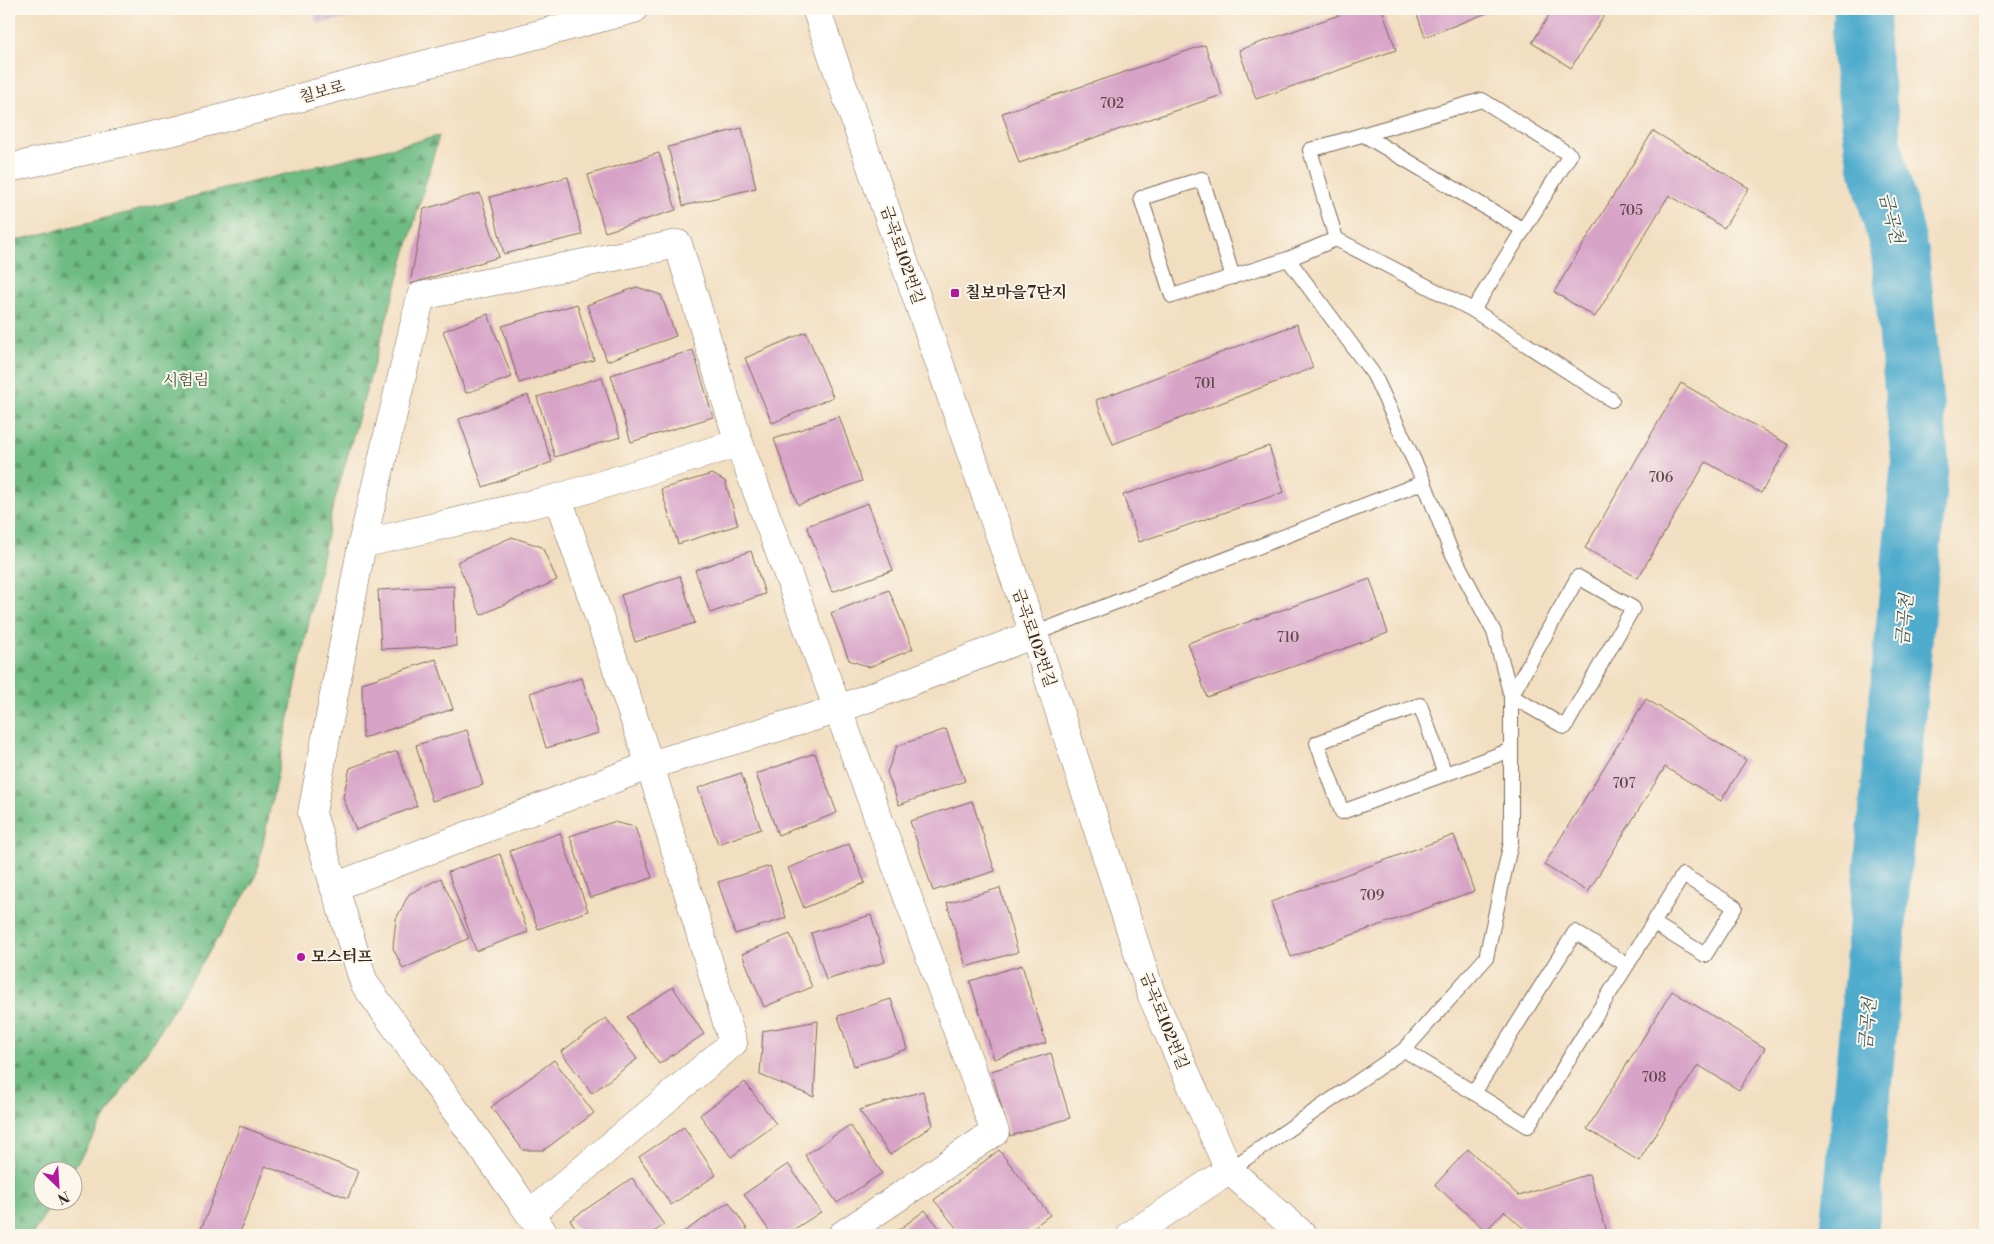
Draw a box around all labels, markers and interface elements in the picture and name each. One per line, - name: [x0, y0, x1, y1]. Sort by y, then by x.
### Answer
- street label: 칠보로: [297, 76, 348, 108]
- house number: 702: [1100, 95, 1124, 113]
- water label: 금곡천: [1874, 190, 1909, 248]
- house number: 705: [1619, 202, 1643, 220]
- street label: 금곡로102번길: [876, 203, 928, 307]
- place label: 칠보마을7단지: [965, 283, 1067, 303]
- marker: 칠보마을7단지: [949, 287, 961, 299]
- park label: 시험림: [163, 370, 209, 390]
- house number: 701: [1194, 375, 1216, 393]
- house number: 706: [1649, 469, 1674, 487]
- street label: 금곡로102번길: [1008, 586, 1060, 690]
- water label: 금곡천: [1891, 591, 1919, 647]
- house number: 710: [1277, 629, 1299, 647]
- house number: 707: [1613, 775, 1635, 793]
- house number: 709: [1360, 887, 1384, 905]
- place label: 모스터프: [311, 947, 373, 967]
- marker: 모스터프: [295, 951, 307, 963]
- street label: 금곡로102번길: [1135, 969, 1193, 1073]
- water label: 금곡천: [1854, 995, 1882, 1051]
- house number: 708: [1642, 1069, 1666, 1087]
- north arrow: [32, 1162, 82, 1212]
- text: N: [54, 1186, 72, 1207]

